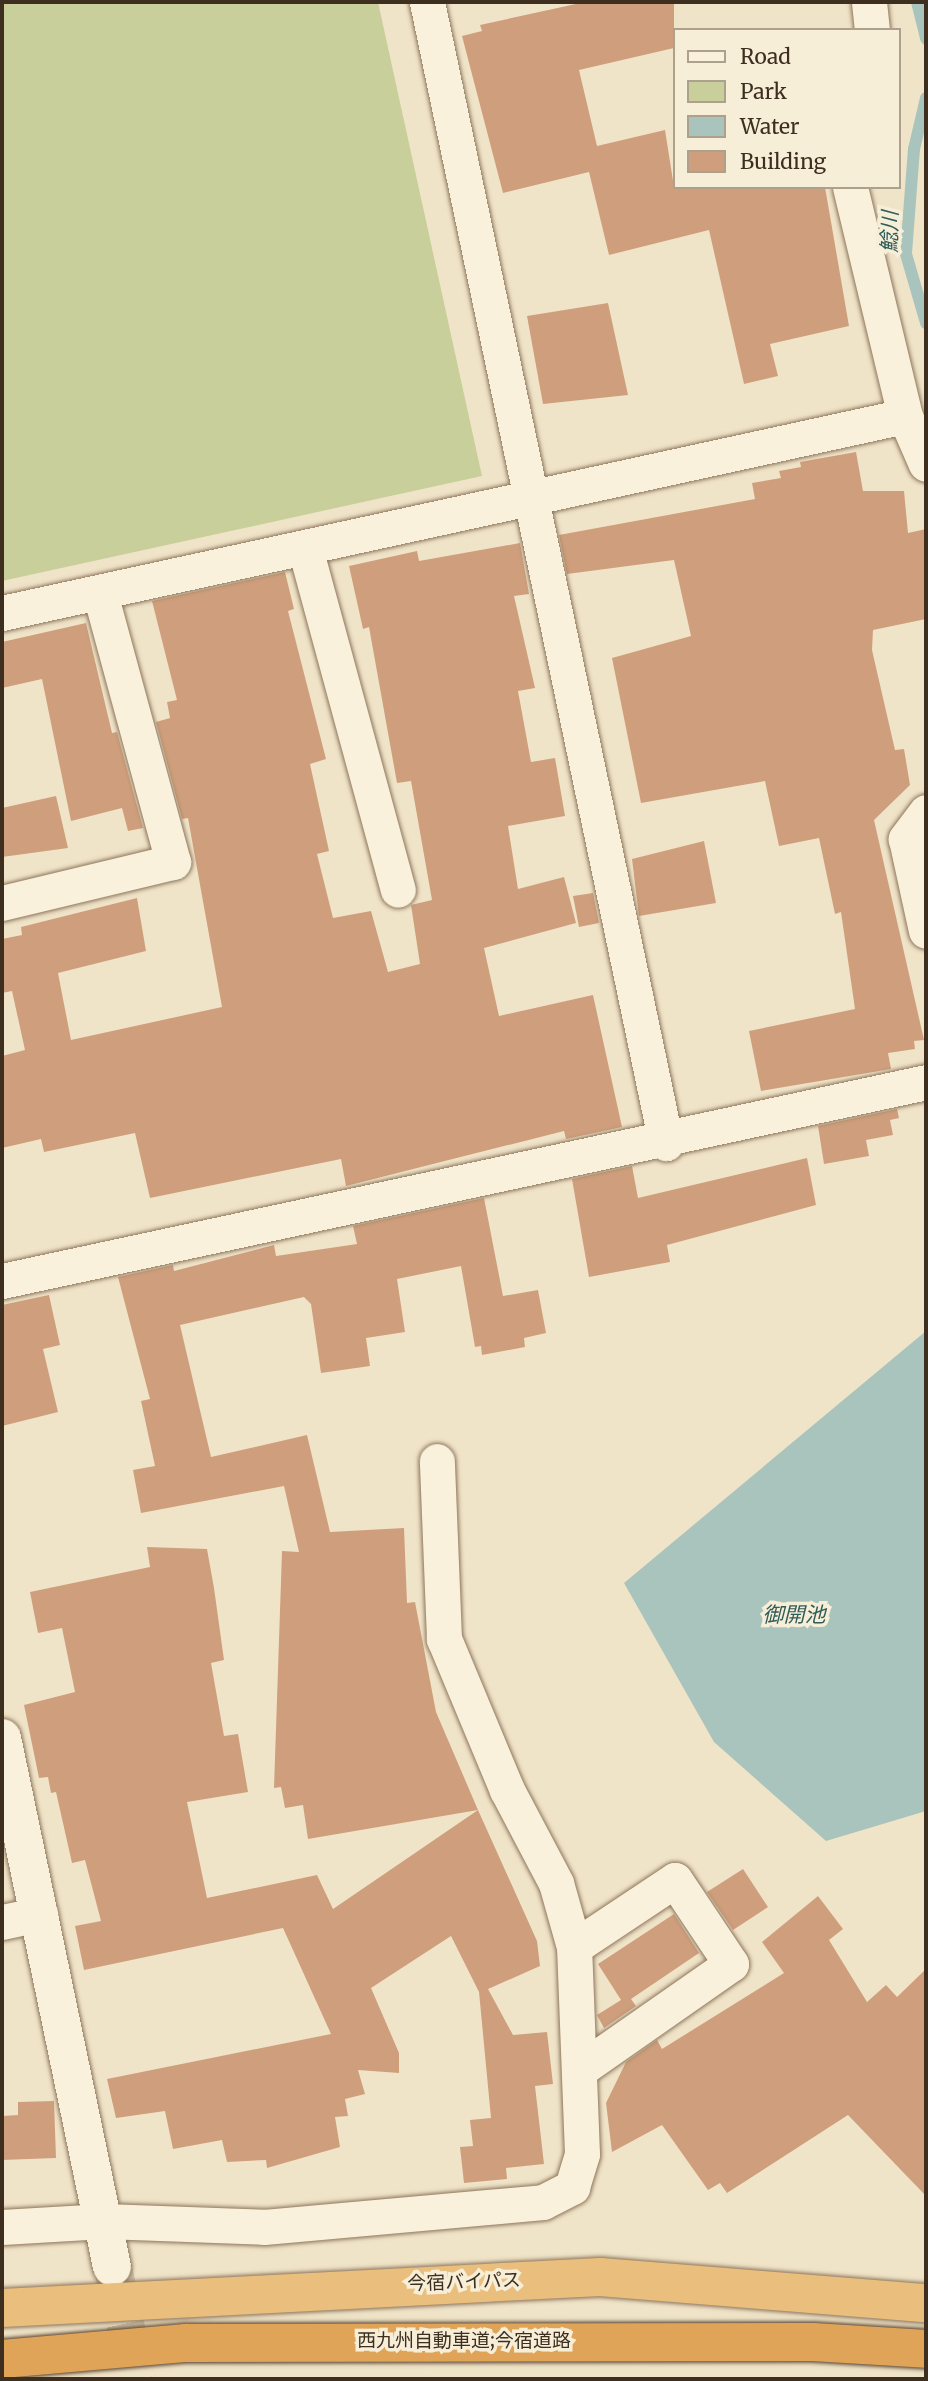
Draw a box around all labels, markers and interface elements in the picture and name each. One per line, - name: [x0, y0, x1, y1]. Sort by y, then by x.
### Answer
- legend: [673, 28, 900, 189]
- text: Road: [740, 43, 791, 70]
- text: Park: [740, 78, 787, 105]
- text: Water: [740, 113, 799, 140]
- text: Building: [740, 148, 826, 175]
- water label: 鯰川: [877, 211, 903, 253]
- water label: 御開池: [763, 1602, 825, 1628]
- street label: 今宿バイパス: [407, 2269, 521, 2295]
- street label: 西九州自動車道;今宿道路: [357, 2330, 571, 2352]

